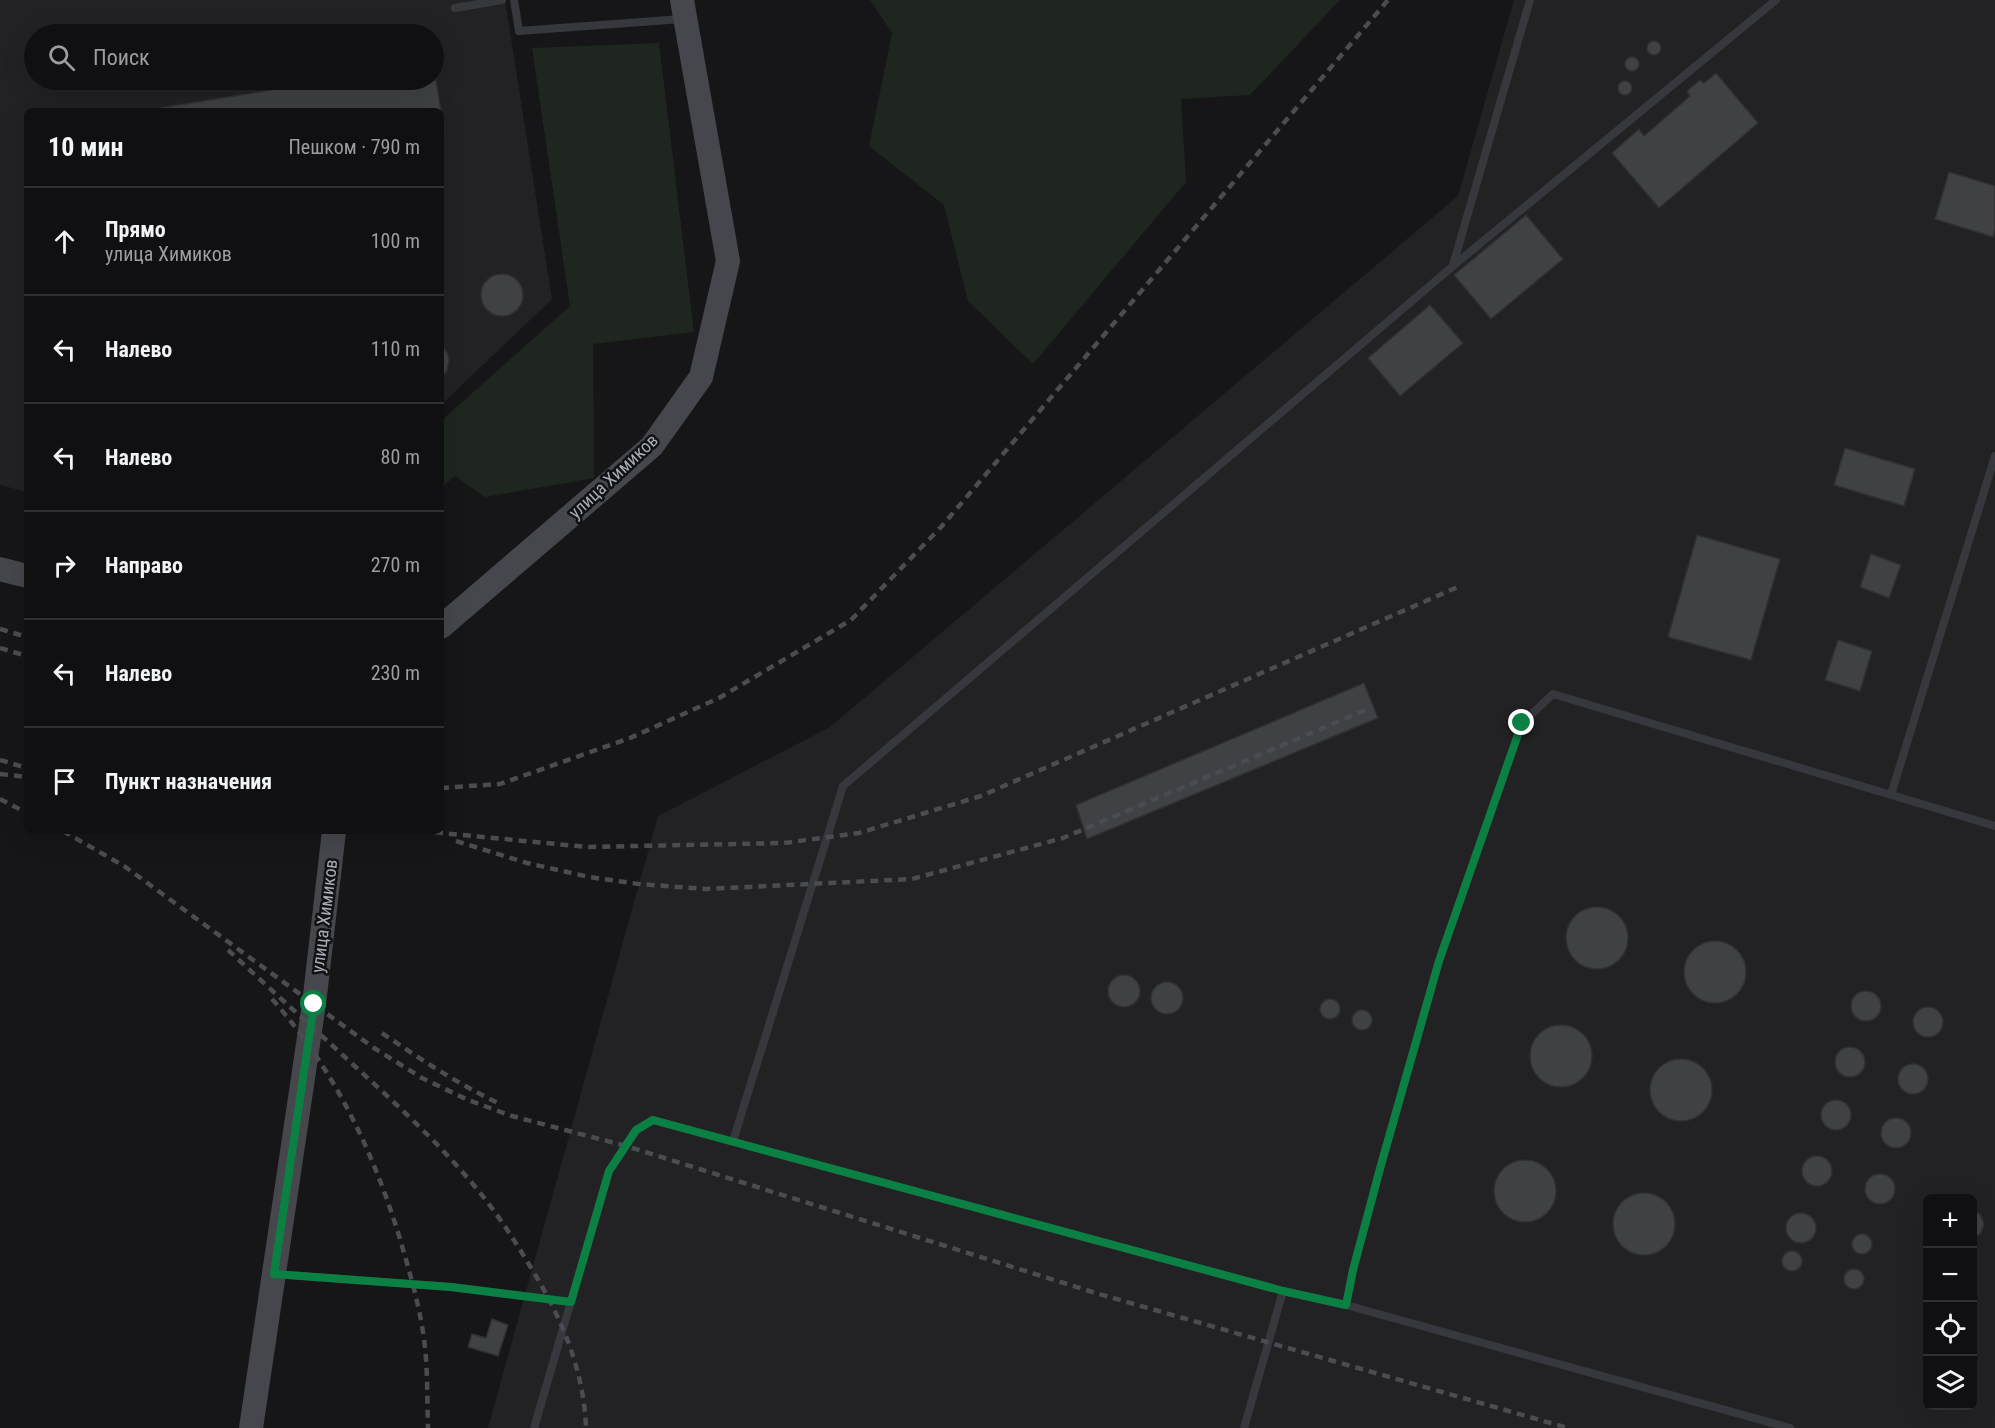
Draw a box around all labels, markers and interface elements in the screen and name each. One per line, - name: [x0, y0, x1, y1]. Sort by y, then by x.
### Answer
- search box: [24, 24, 444, 90]
- icon: search: [45, 41, 78, 74]
- text: Поиск: [93, 45, 150, 70]
- text: 10 мин: [48, 132, 124, 162]
- text: Пешком · 790 m: [288, 135, 420, 159]
- text: Прямо: [105, 217, 166, 242]
- icon: ahead: [48, 225, 81, 258]
- text: 100 m: [371, 229, 420, 253]
- text: улица Химиков: [105, 242, 232, 266]
- icon: left: [48, 333, 81, 366]
- text: Налево: [105, 337, 172, 362]
- text: 110 m: [371, 337, 420, 361]
- street label: улица Химиков: [564, 429, 662, 523]
- icon: left: [48, 441, 81, 474]
- text: Налево: [105, 445, 172, 470]
- text: 80 m: [381, 445, 420, 469]
- icon: right: [48, 549, 81, 582]
- text: Направо: [105, 553, 183, 578]
- text: 270 m: [371, 553, 420, 577]
- icon: left: [48, 657, 81, 690]
- text: Налево: [105, 661, 172, 686]
- text: 230 m: [371, 661, 420, 685]
- route end: [1508, 709, 1534, 735]
- icon: arrive: [48, 765, 81, 798]
- text: Пункт назначения: [105, 769, 272, 794]
- street label: улица Химиков: [307, 858, 341, 974]
- route start: [300, 990, 326, 1016]
- map controls: [1923, 1194, 1977, 1410]
- button: +: [1923, 1194, 1977, 1248]
- button: −: [1923, 1248, 1977, 1302]
- button: locate: [1923, 1302, 1977, 1356]
- button: layers: [1923, 1356, 1977, 1410]

